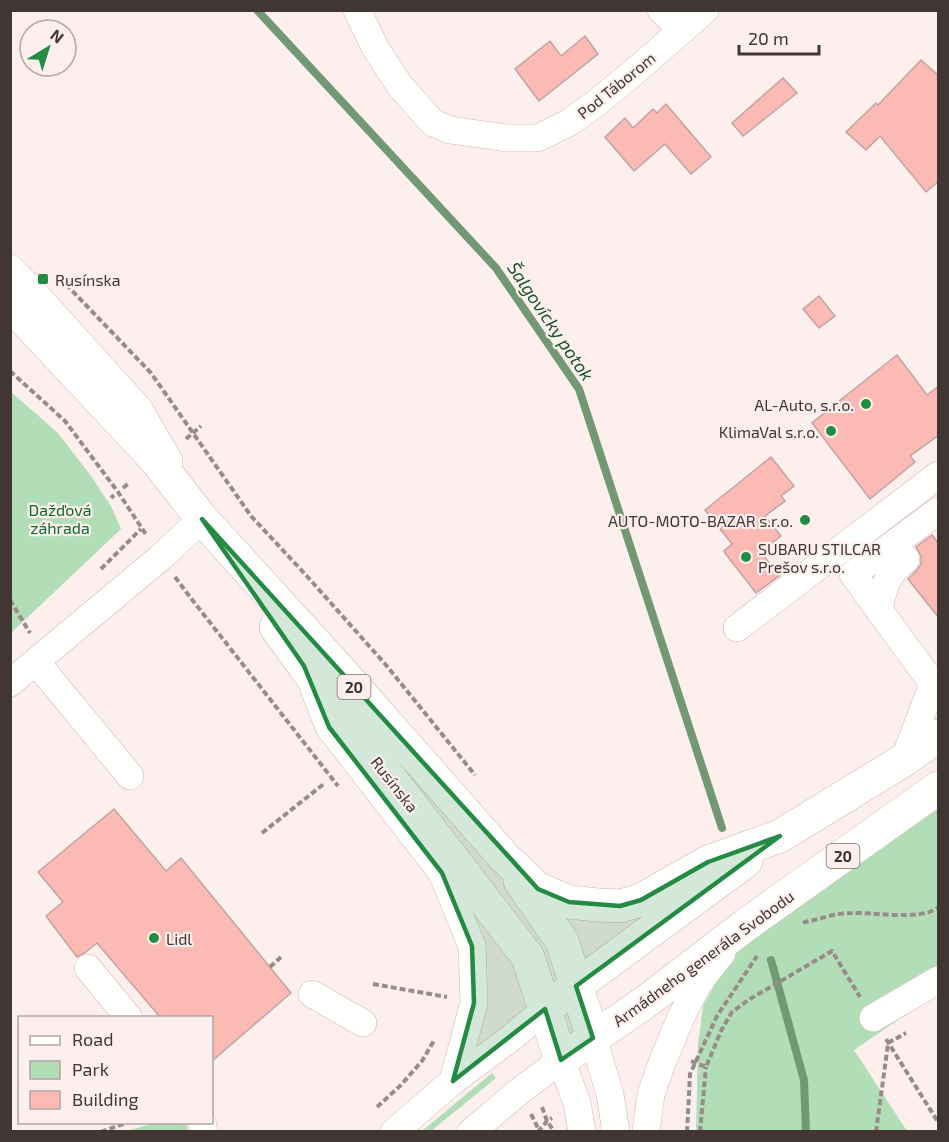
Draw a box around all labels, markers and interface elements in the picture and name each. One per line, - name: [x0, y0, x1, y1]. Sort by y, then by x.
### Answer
- north arrow: [18, 18, 78, 78]
- scale bar: [739, 18, 818, 56]
- text: N: [47, 25, 68, 47]
- text: 20 m: [748, 27, 789, 49]
- street label: Pod Táborom: [573, 48, 659, 122]
- water label: Šalgovícky potok: [503, 257, 599, 385]
- place label: Rusínska: [55, 270, 120, 289]
- marker: Rusínska: [36, 272, 50, 286]
- place label: AL-Auto, s.r.o.: [754, 395, 854, 414]
- marker: AL-Auto, s.r.o.: [859, 397, 873, 411]
- place label: KlimaVal s.r.o.: [719, 422, 819, 441]
- marker: KlimaVal s.r.o.: [824, 424, 838, 438]
- park label: Dažďová záhrada: [29, 500, 91, 537]
- place label: AUTO-MOTO-BAZAR s.r.o.: [608, 511, 793, 530]
- marker: AUTO-MOTO-BAZAR s.r.o.: [798, 513, 812, 527]
- place label: SUBARU STILCAR Prešov s.r.o.: [758, 539, 881, 576]
- marker: SUBARU STILCAR Prešov s.r.o.: [739, 550, 753, 564]
- road number: 20: [338, 675, 370, 699]
- street label: Rusínska: [367, 752, 423, 816]
- road number: 20: [826, 844, 860, 868]
- street label: Armádneho generála Svobodu: [609, 886, 797, 1030]
- place label: Lidl: [166, 929, 192, 948]
- marker: Lidl: [147, 931, 161, 945]
- legend: [18, 1016, 213, 1124]
- text: Road: [72, 1028, 113, 1050]
- text: Park: [72, 1058, 109, 1080]
- text: Building: [72, 1088, 139, 1110]

